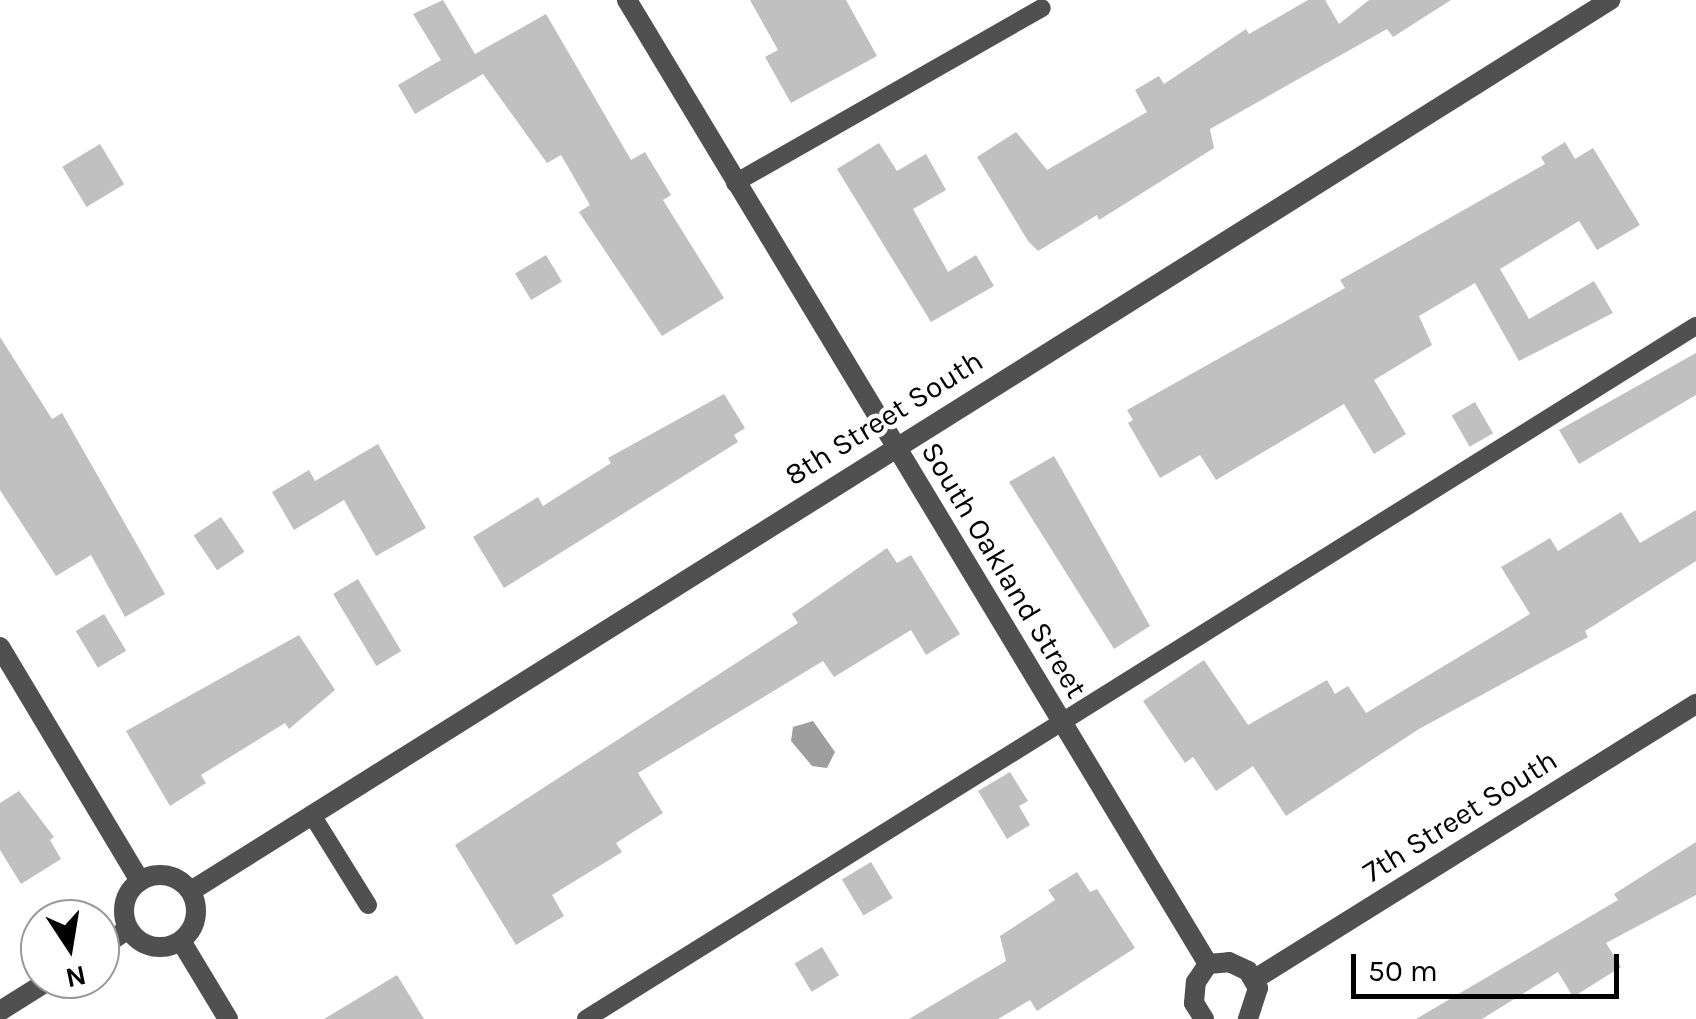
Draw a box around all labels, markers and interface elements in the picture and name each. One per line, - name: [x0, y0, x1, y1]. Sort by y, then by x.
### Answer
- street label: 8th Street South: [778, 343, 990, 493]
- street label: South Oakland Street: [913, 435, 1095, 705]
- street label: 7th Street South: [1356, 742, 1564, 890]
- north arrow: [20, 899, 120, 999]
- scale bar: [1356, 934, 1624, 996]
- text: 50 m: [1368, 953, 1438, 989]
- text: N: [63, 959, 89, 995]

